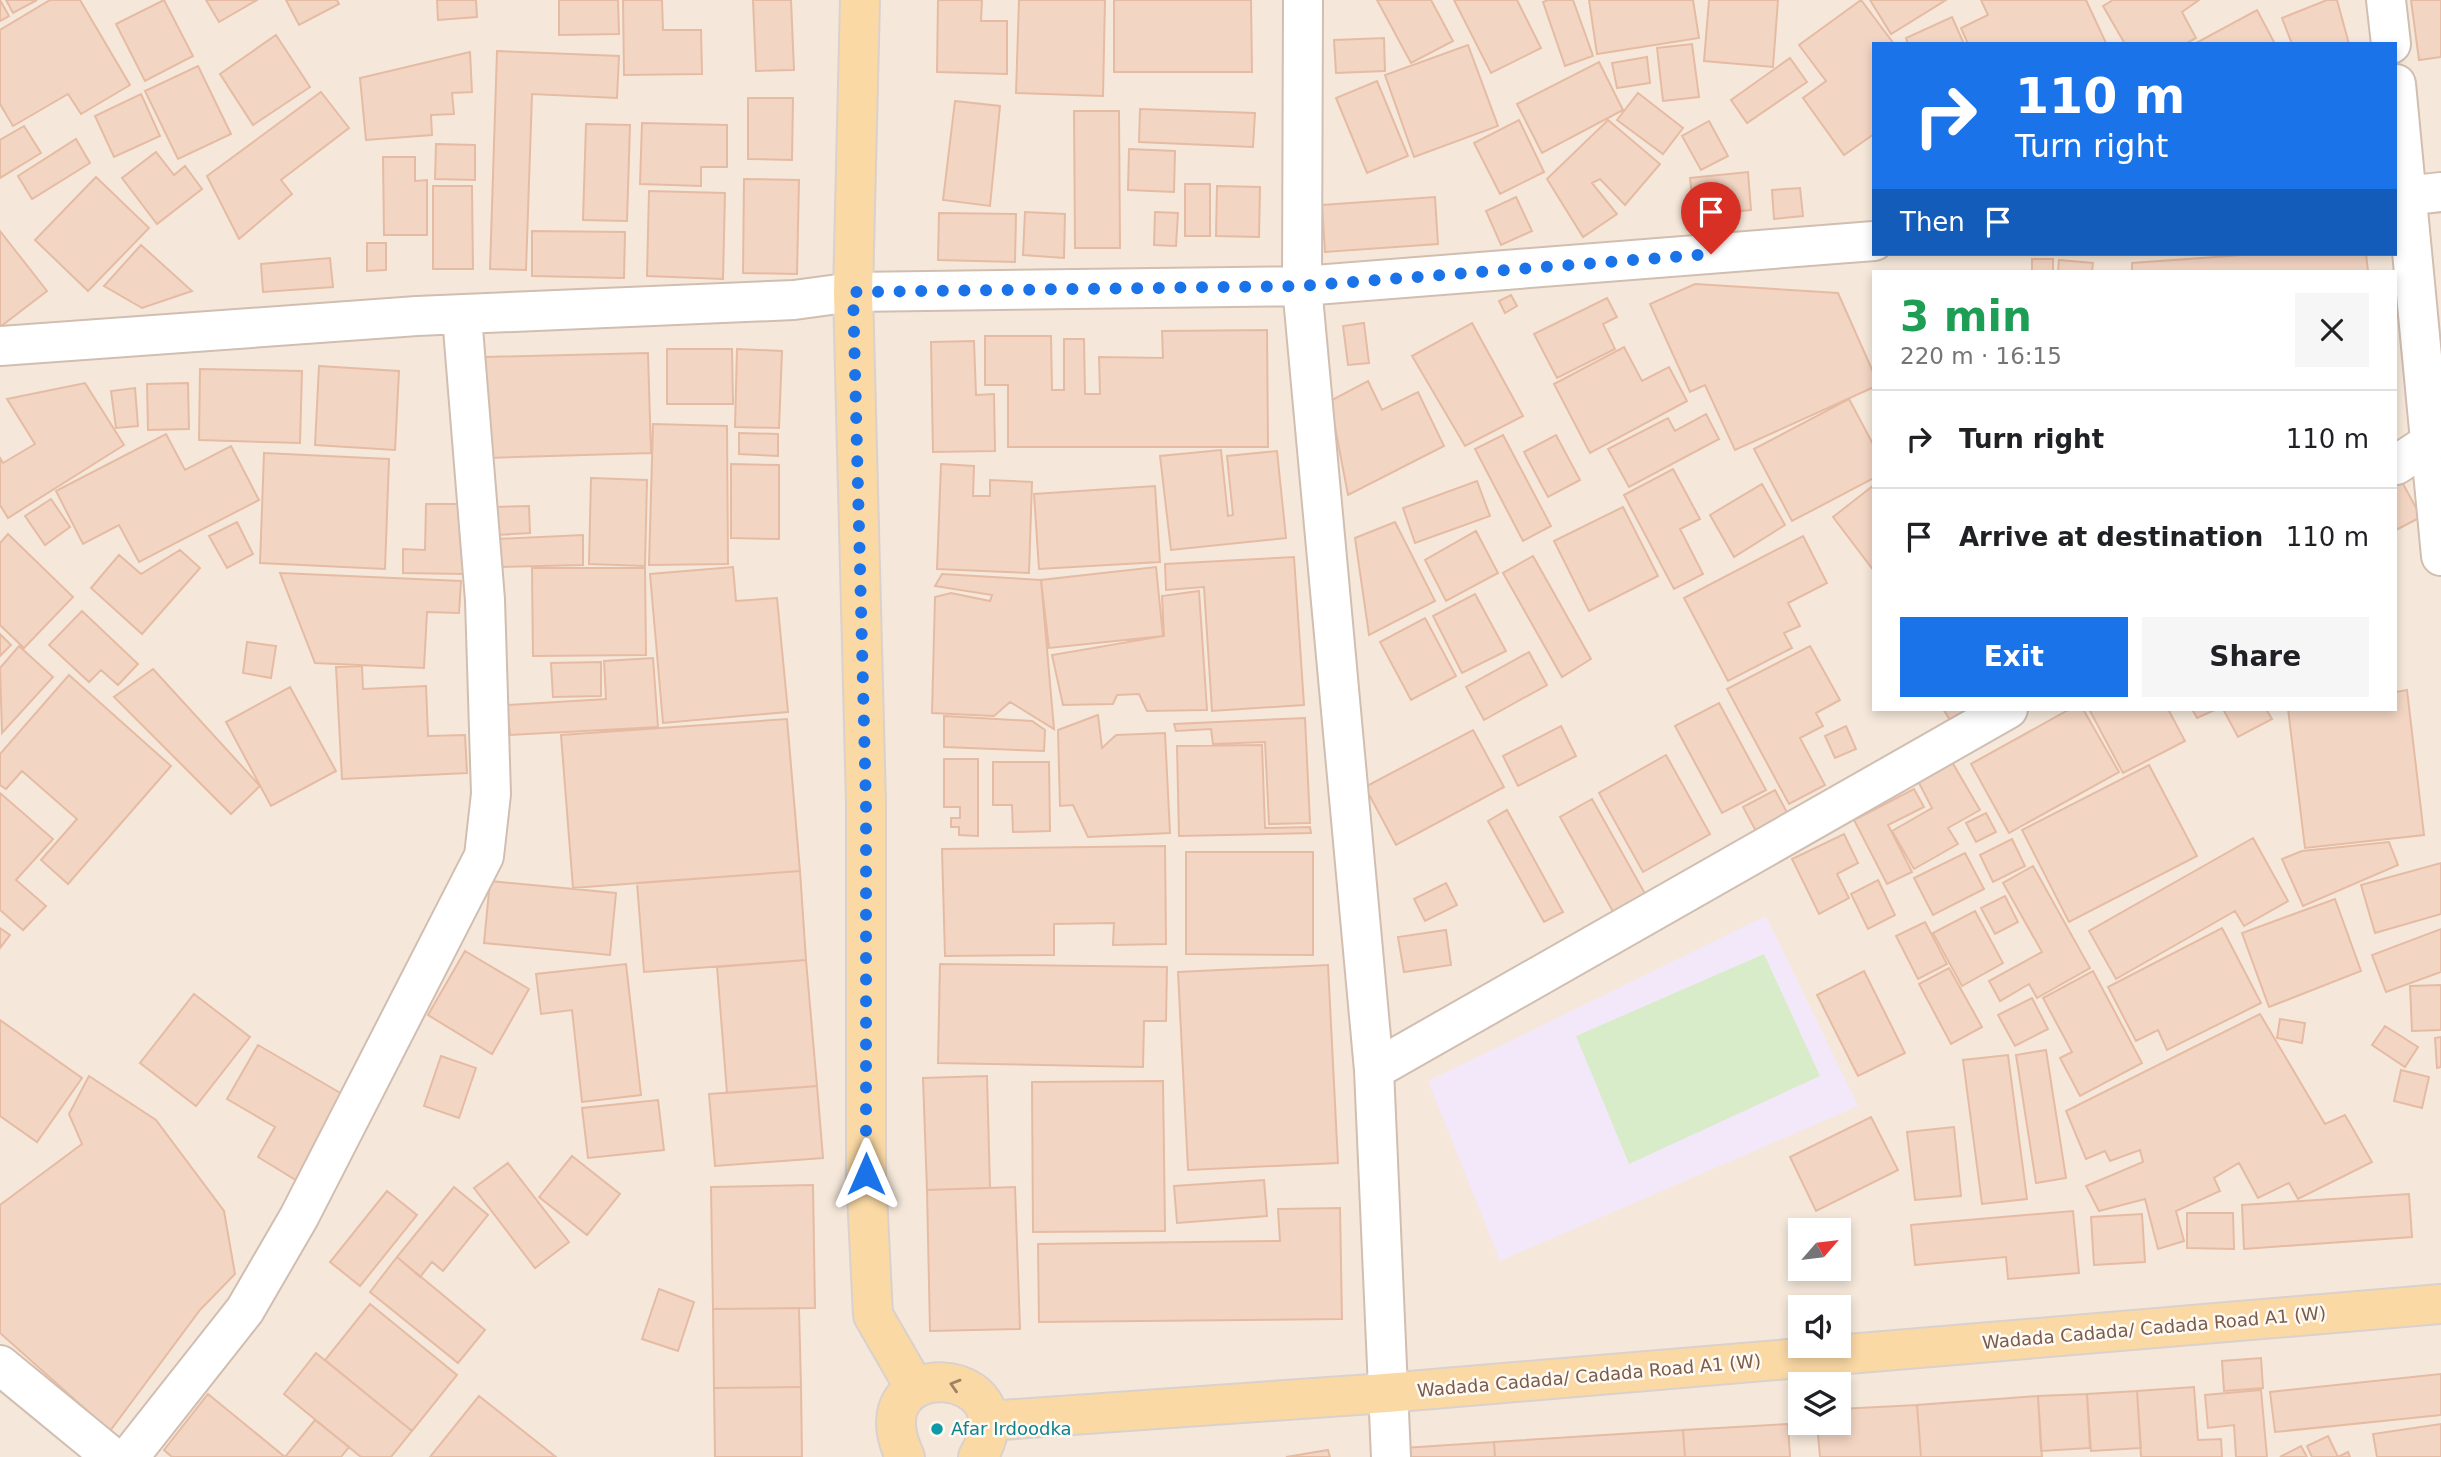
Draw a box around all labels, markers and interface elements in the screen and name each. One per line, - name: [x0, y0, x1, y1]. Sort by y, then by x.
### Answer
- text: 110 m: [2015, 68, 2185, 125]
- icon: right: [1900, 70, 1991, 161]
- text: Turn right: [2015, 127, 2168, 165]
- pin: [1681, 182, 1741, 254]
- icon: arrive: [1692, 193, 1730, 231]
- icon: arrive: [1979, 203, 2017, 241]
- text: Then: [1900, 207, 1965, 237]
- text: 3 min: [1900, 292, 2032, 341]
- button: close: [2295, 293, 2369, 367]
- text: 220 m · 16:15: [1900, 343, 2062, 369]
- icon: right: [1900, 420, 1938, 458]
- text: Turn right: [1959, 424, 2104, 454]
- text: 110 m: [2286, 424, 2369, 454]
- icon: arrive: [1900, 518, 1938, 556]
- text: Arrive at destination: [1959, 522, 2263, 552]
- text: 110 m: [2286, 522, 2369, 552]
- button: Exit: [1900, 617, 2128, 697]
- button: Share: [2142, 617, 2369, 697]
- position arrow: [829, 1137, 903, 1211]
- north arrow: [1788, 1218, 1852, 1281]
- map controls: [1788, 1218, 1851, 1435]
- button: sound: [1788, 1295, 1851, 1358]
- street label: Wadada Cadada/ Cadada Road A1 (W): [1981, 1302, 2327, 1353]
- street label: Wadada Cadada/ Cadada Road A1 (W): [1416, 1350, 1762, 1401]
- button: layers: [1788, 1372, 1851, 1435]
- one-way arrow: [950, 1378, 962, 1393]
- place label: Afar Irdoodka: [951, 1418, 1072, 1439]
- marker: Afar Irdoodka: [929, 1421, 945, 1437]

